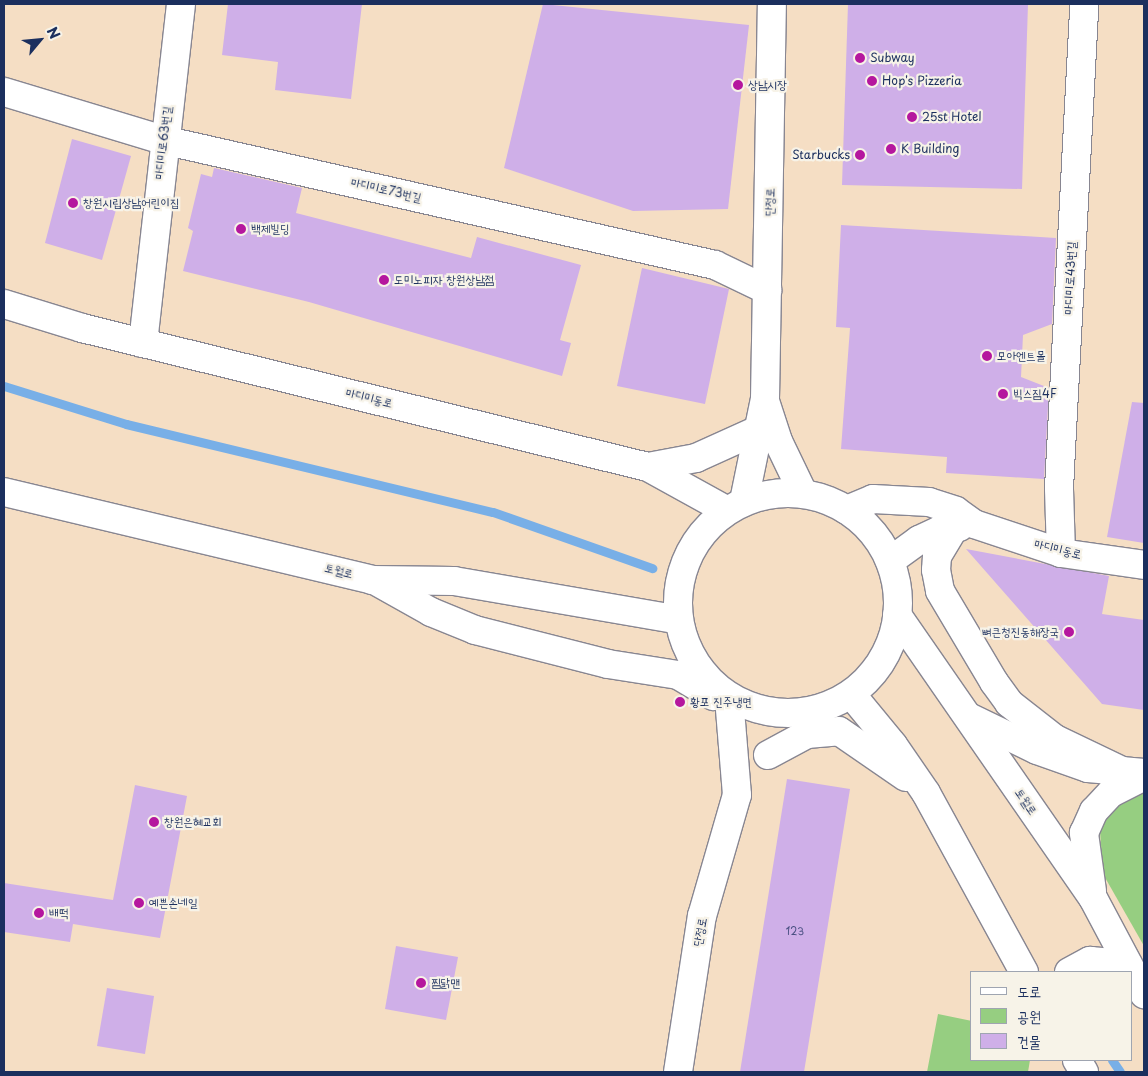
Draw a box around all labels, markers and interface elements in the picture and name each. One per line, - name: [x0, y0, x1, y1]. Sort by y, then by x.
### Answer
- north arrow: [15, 15, 65, 65]
- text: N: [42, 23, 66, 43]
- place label: Subway: [870, 51, 915, 65]
- marker: Subway: [854, 52, 866, 64]
- place label: Hop's Pizzeria: [882, 74, 961, 88]
- marker: Hop's Pizzeria: [866, 75, 878, 87]
- place label: 상남시장: [748, 78, 787, 92]
- marker: 상남시장: [732, 79, 744, 91]
- street label: 마디미로63번길: [151, 105, 175, 181]
- place label: 25st Hotel: [922, 110, 982, 124]
- marker: 25st Hotel: [906, 111, 918, 123]
- place label: K Building: [901, 142, 960, 156]
- marker: K Building: [885, 143, 897, 155]
- place label: Starbucks: [792, 148, 850, 162]
- marker: Starbucks: [854, 149, 866, 161]
- street label: 마디미로73번길: [349, 175, 423, 205]
- street label: 단정로: [762, 187, 778, 217]
- place label: 창원시립상남어린이집: [83, 196, 180, 210]
- marker: 창원시립상남어린이집: [67, 197, 79, 209]
- place label: 백제빌딩: [251, 222, 290, 236]
- marker: 백제빌딩: [235, 223, 247, 235]
- street label: 마디미로43번길: [1061, 241, 1079, 315]
- place label: 도미노피자 창원상남점: [394, 273, 494, 287]
- marker: 도미노피자 창원상남점: [378, 274, 390, 286]
- place label: 모아엔트몰: [997, 349, 1045, 363]
- marker: 모아엔트몰: [981, 350, 993, 362]
- street label: 마디미동로: [344, 385, 394, 411]
- place label: 빅스짐4F: [1013, 387, 1057, 401]
- marker: 빅스짐4F: [997, 388, 1009, 400]
- street label: 마디미동로: [1033, 536, 1083, 562]
- street label: 토월로: [323, 561, 355, 581]
- place label: 뼈큰청진동해장국: [982, 625, 1059, 639]
- marker: 뼈큰청진동해장국: [1063, 626, 1075, 638]
- place label: 황포 진주냉면: [690, 695, 752, 709]
- marker: 황포 진주냉면: [674, 696, 686, 708]
- street label: 토월로: [1012, 786, 1040, 818]
- place label: 창원은혜교회: [164, 815, 222, 829]
- marker: 창원은혜교회: [148, 816, 160, 828]
- place label: 예쁜손네일: [149, 896, 197, 910]
- marker: 예쁜손네일: [133, 897, 145, 909]
- place label: 배떡: [49, 906, 68, 920]
- marker: 배떡: [33, 907, 45, 919]
- street label: 단정로: [690, 916, 710, 948]
- house number: 123: [786, 925, 804, 937]
- legend: [970, 971, 1133, 1061]
- place label: 찜닭맨: [431, 976, 460, 990]
- marker: 찜닭맨: [415, 977, 427, 989]
- text: 도로: [1017, 979, 1041, 1002]
- text: 공원: [1017, 1004, 1041, 1027]
- text: 건물: [1017, 1029, 1041, 1052]

